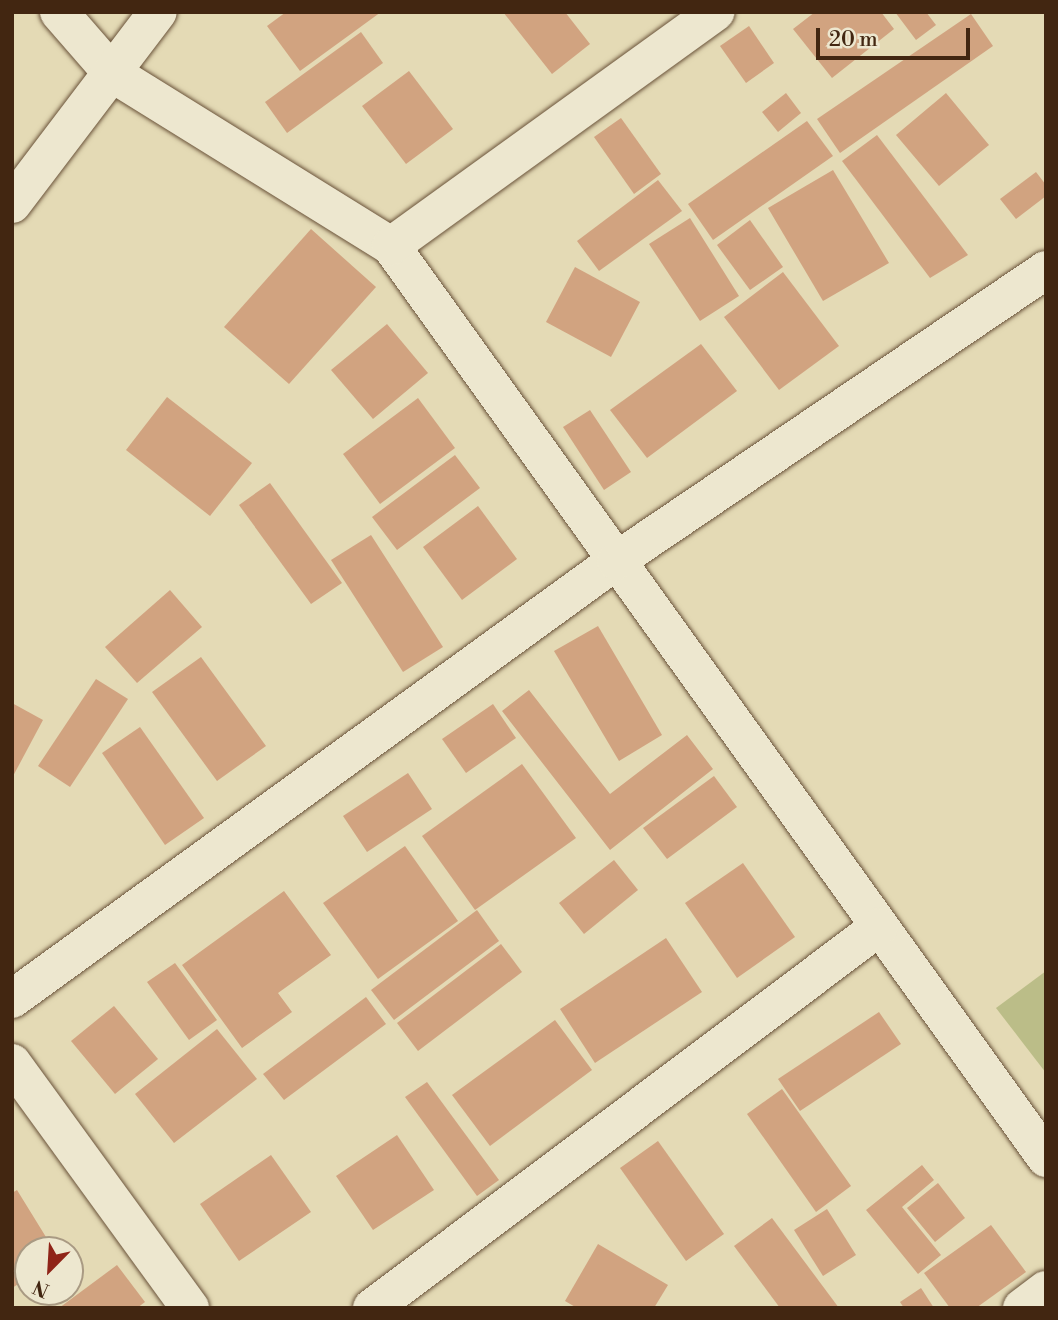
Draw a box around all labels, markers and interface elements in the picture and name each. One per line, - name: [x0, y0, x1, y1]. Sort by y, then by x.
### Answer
- scale bar: [820, 14, 974, 58]
- text: 20 m: [829, 27, 878, 53]
- north arrow: [14, 1236, 84, 1306]
- text: N: [30, 1274, 53, 1302]

